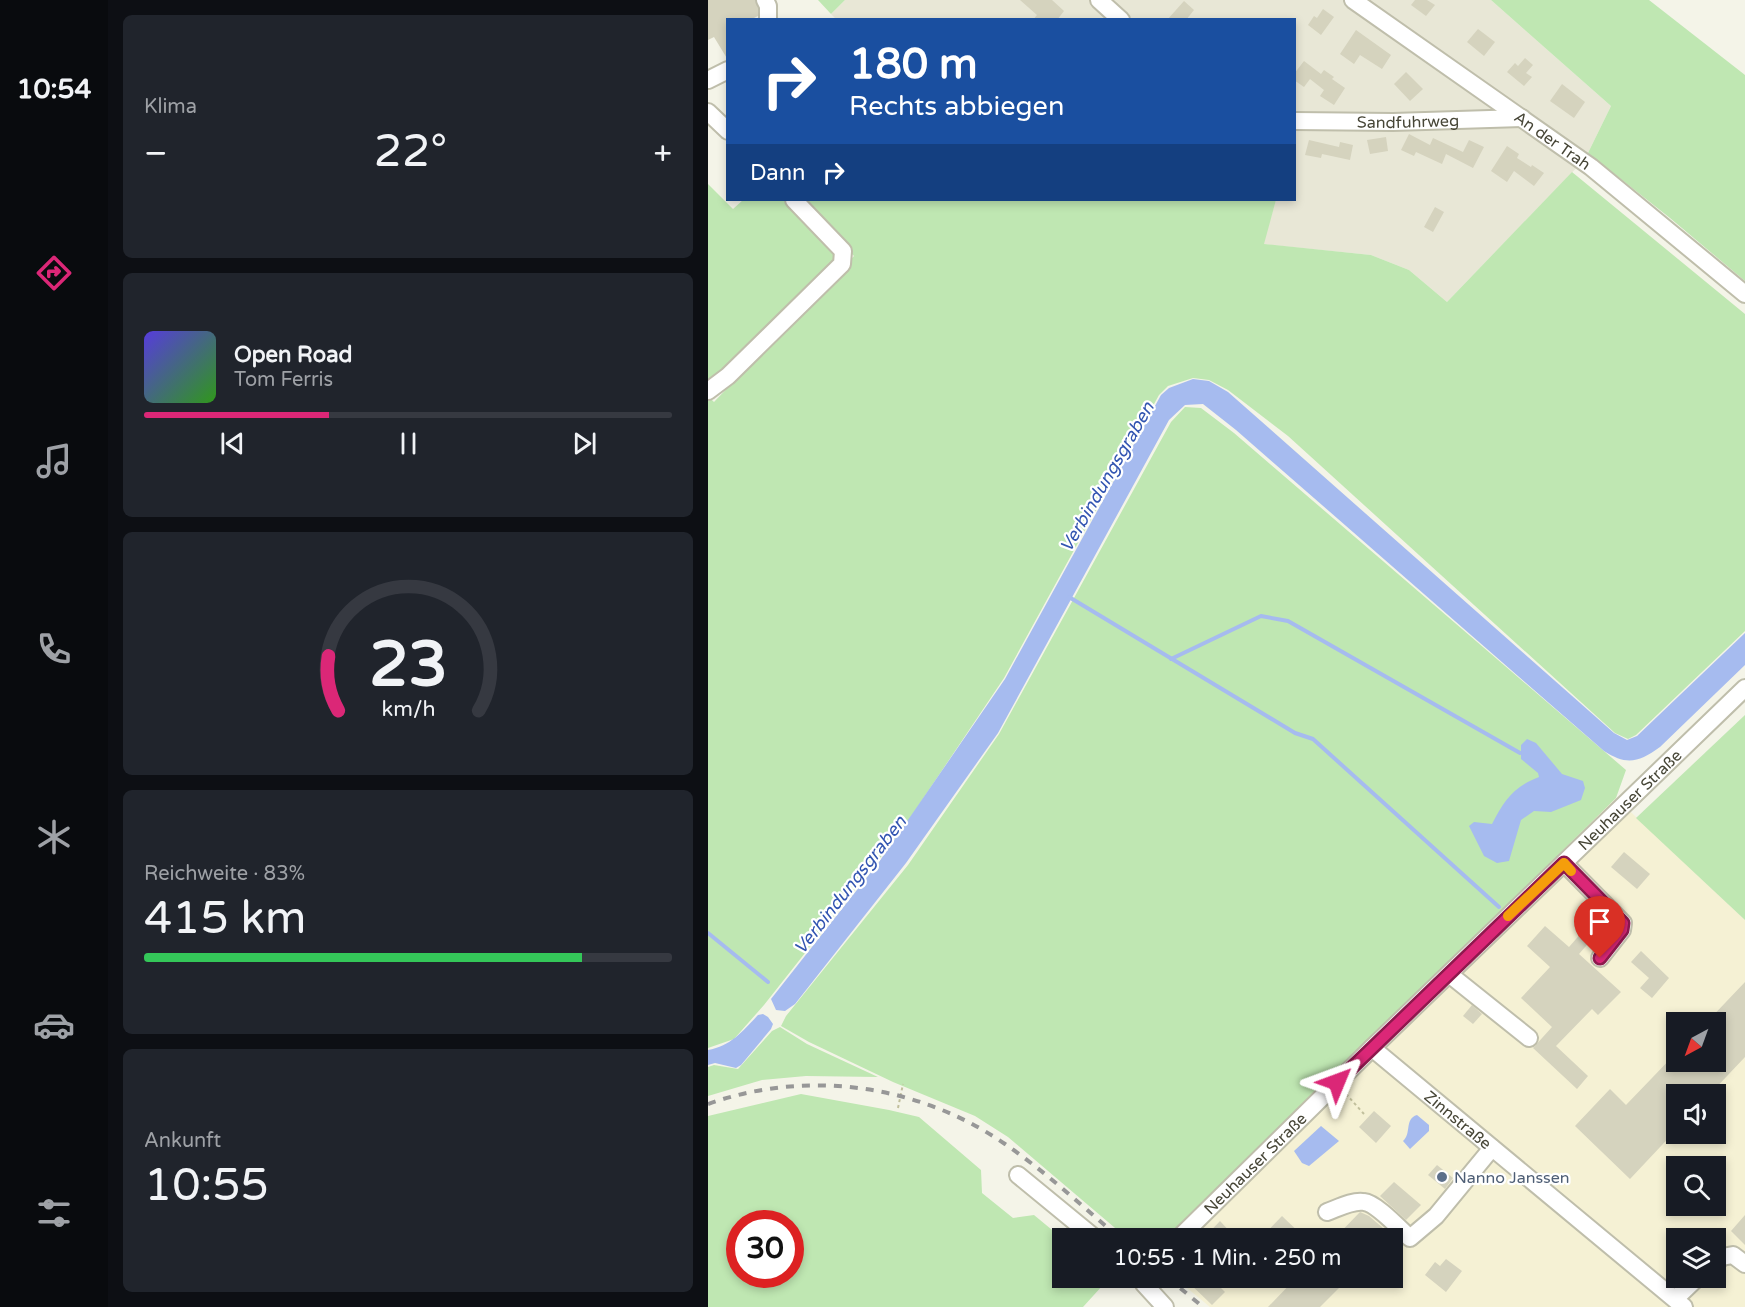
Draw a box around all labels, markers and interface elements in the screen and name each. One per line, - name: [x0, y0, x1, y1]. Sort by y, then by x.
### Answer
- text: 180 m: [849, 39, 978, 90]
- icon: right: [750, 42, 828, 120]
- text: 10:54: [17, 73, 91, 106]
- text: Rechts abbiegen: [849, 90, 1064, 123]
- text: Klima: [144, 95, 197, 119]
- street label: An der Trah: [1510, 107, 1594, 175]
- street label: Sandfuhrweg: [1357, 111, 1459, 133]
- text: 22°: [374, 125, 447, 179]
- text: −: [144, 134, 168, 173]
- text: +: [653, 134, 672, 173]
- icon: right: [817, 156, 850, 189]
- text: Dann: [750, 160, 805, 186]
- icon: directions: [33, 252, 75, 294]
- text: Open Road: [234, 342, 352, 368]
- text: Tom Ferris: [234, 368, 333, 392]
- water label: Verbindungsgraben: [1055, 397, 1159, 556]
- icon: previous: [216, 427, 249, 460]
- icon: pause: [392, 427, 425, 460]
- icon: next: [568, 427, 601, 460]
- icon: music: [33, 440, 75, 482]
- icon: phone: [33, 628, 75, 670]
- text: 23: [369, 628, 447, 703]
- text: km/h: [381, 696, 435, 722]
- street label: Neuhauser Straße: [1574, 746, 1686, 855]
- water label: Verbindungsgraben: [789, 811, 911, 959]
- icon: climate: [33, 816, 75, 858]
- text: Reichweite · 83%: [144, 862, 305, 886]
- text: 415 km: [144, 892, 306, 946]
- pin: [1574, 896, 1625, 958]
- icon: arrive: [1583, 905, 1616, 938]
- icon: car: [33, 1004, 75, 1046]
- north arrow: [1666, 1012, 1726, 1072]
- map controls: [1666, 1012, 1726, 1288]
- position arrow: [1305, 1050, 1369, 1114]
- button: sound: [1666, 1084, 1726, 1144]
- street label: Zinnstraße: [1420, 1087, 1495, 1154]
- street label: Neuhauser Straße: [1200, 1109, 1311, 1219]
- text: Ankunft: [144, 1129, 221, 1153]
- button: search: [1666, 1156, 1726, 1216]
- text: 10:55: [144, 1159, 269, 1213]
- place label: Nanno Janssen: [1454, 1168, 1570, 1188]
- marker: Nanno Janssen: [1435, 1170, 1449, 1184]
- icon: filters: [33, 1192, 75, 1234]
- speed limit sign: 30: [726, 1210, 804, 1288]
- button: layers: [1666, 1228, 1726, 1288]
- text: 10:55 · 1 Min. · 250 m: [1114, 1245, 1341, 1271]

